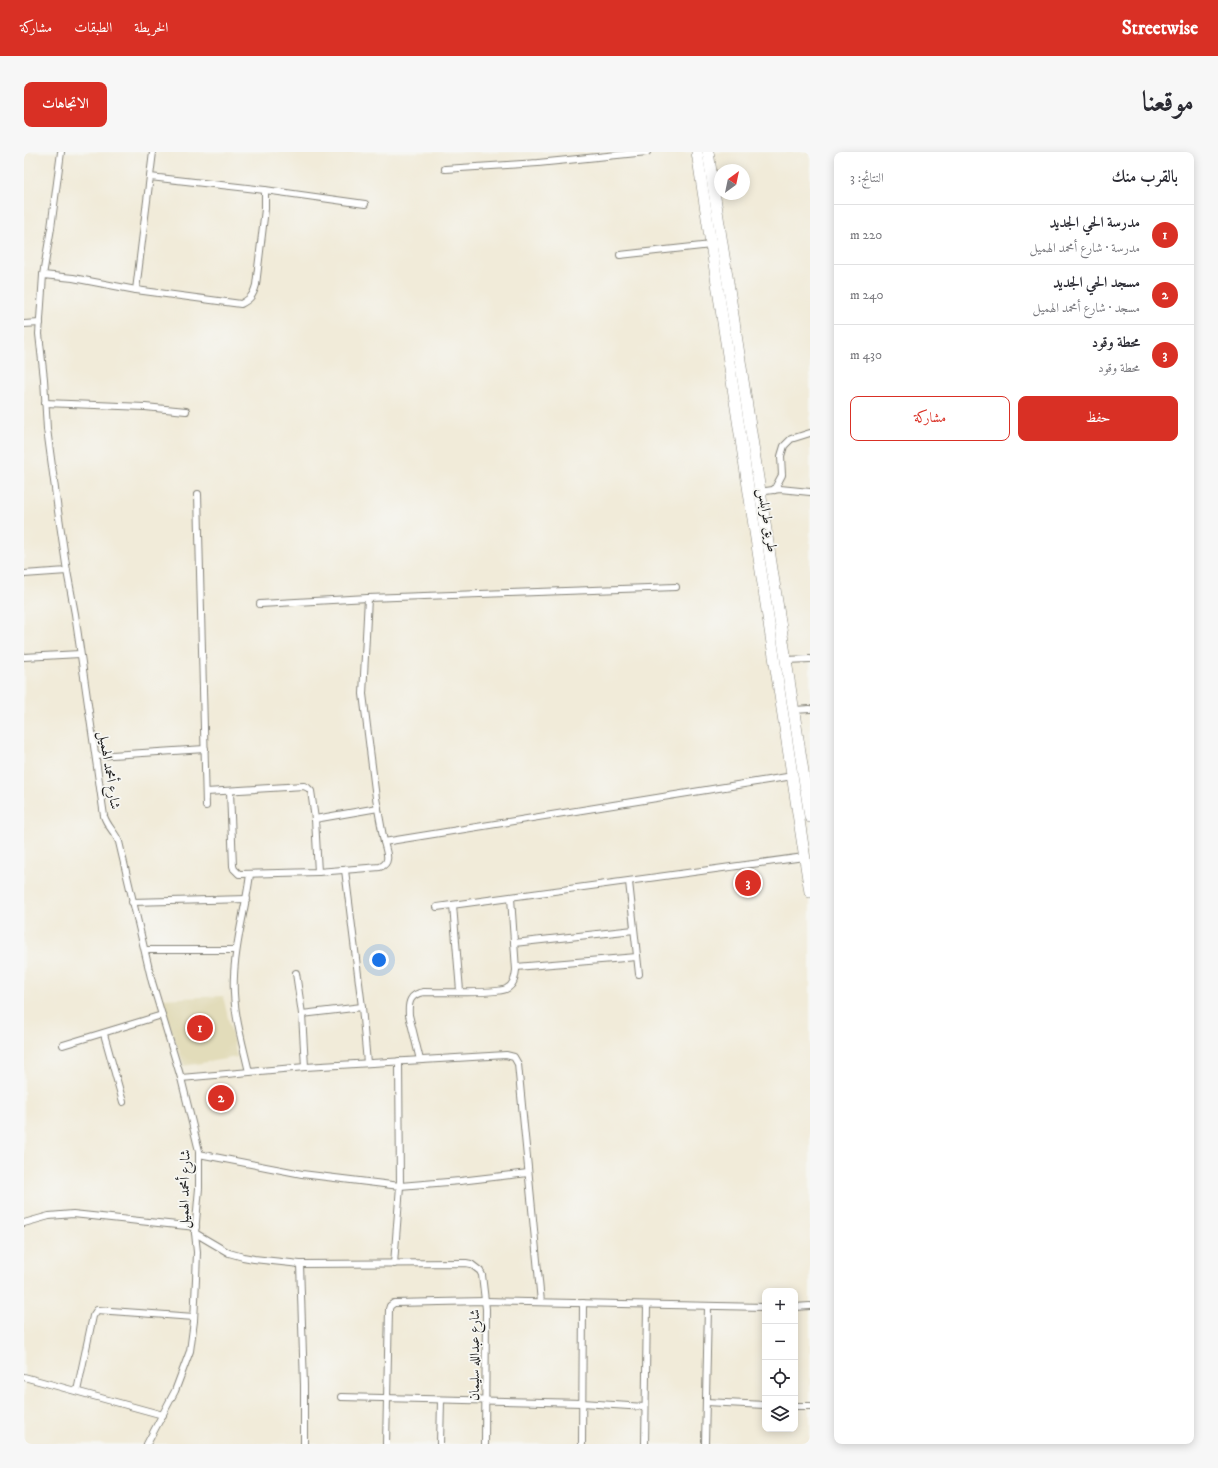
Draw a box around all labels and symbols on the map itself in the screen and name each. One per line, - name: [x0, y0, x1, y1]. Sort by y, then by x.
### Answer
- north arrow: [714, 164, 750, 200]
- street label: طريق طرابلس: [753, 487, 781, 554]
- street label: شارع أمحمد الهميل: [92, 729, 126, 811]
- pin: 3: [735, 868, 761, 898]
- your location: [369, 950, 389, 970]
- pin: 1: [187, 1013, 213, 1043]
- pin: 2: [208, 1083, 234, 1113]
- street label: شارع أمحمد الهميل: [173, 1149, 197, 1229]
- street label: شارع عبدالله سليمان: [466, 1309, 486, 1401]

